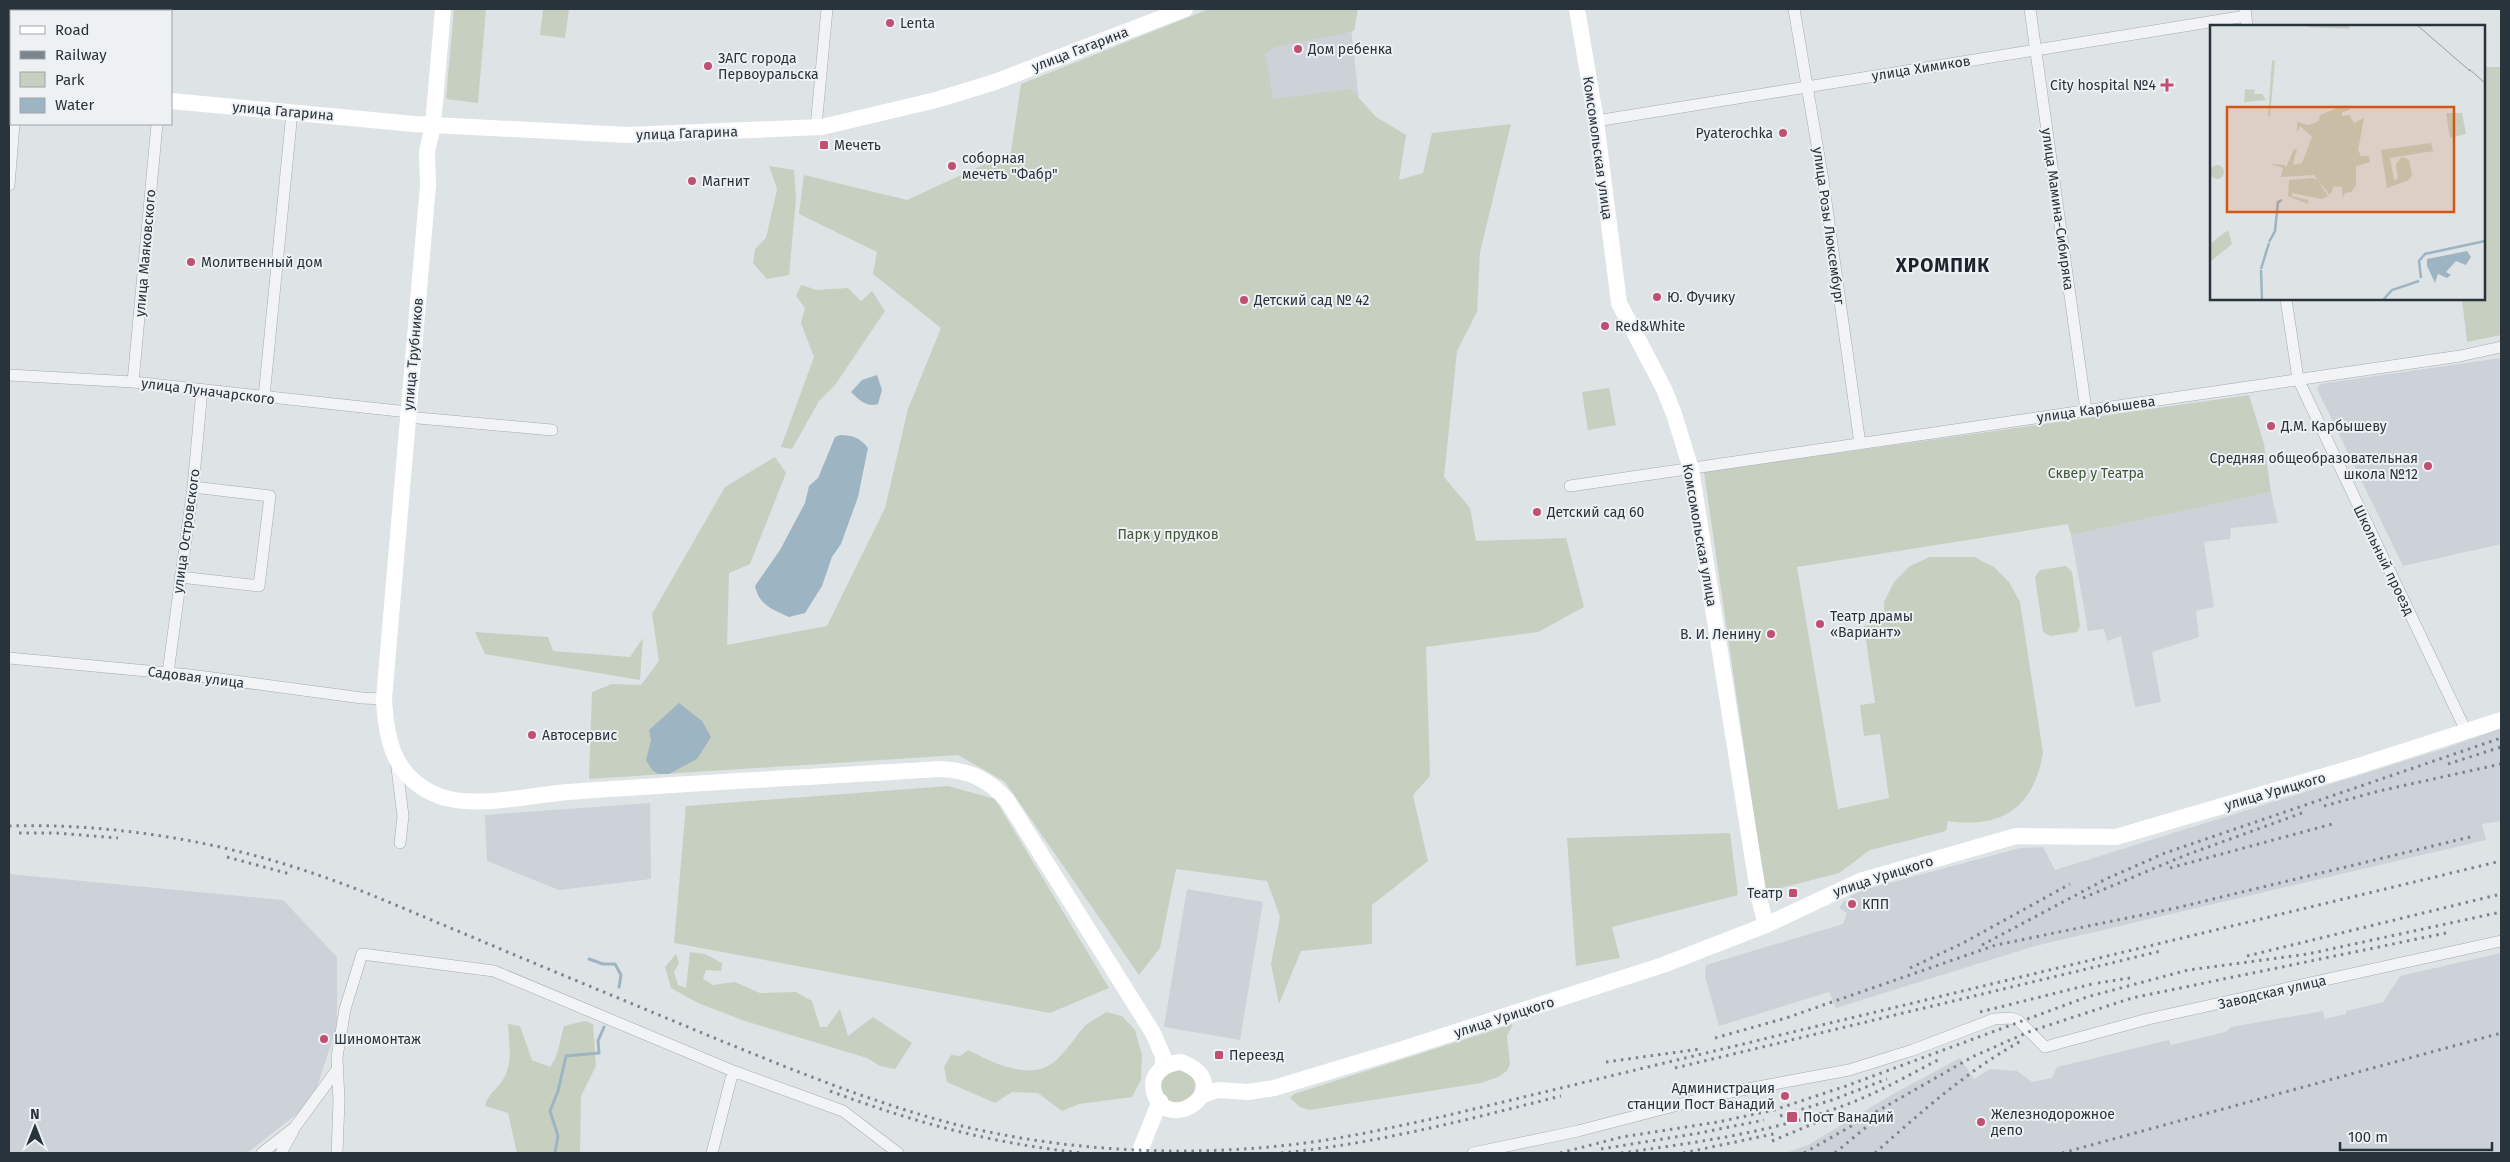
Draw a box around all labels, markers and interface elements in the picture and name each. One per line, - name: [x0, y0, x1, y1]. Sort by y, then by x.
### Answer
- legend: [10, 10, 172, 125]
- place label: Lenta: [900, 15, 935, 32]
- marker: Lenta: [884, 17, 896, 29]
- text: Road: [55, 21, 90, 39]
- street label: улица Гагарина: [1030, 23, 1131, 76]
- inset map: [2210, 25, 2485, 300]
- place label: Дом ребенка: [1307, 41, 1393, 58]
- marker: Дом ребенка: [1292, 43, 1304, 55]
- text: Railway: [55, 46, 107, 64]
- place label: ЗАГС города Первоуральска: [718, 50, 819, 83]
- street label: улица Химиков: [1871, 52, 1972, 85]
- marker: ЗАГС города Первоуральска: [702, 60, 714, 72]
- text: Park: [55, 71, 85, 89]
- street label: Комсомольская улица: [1579, 75, 1616, 221]
- place label: City hospital №4: [2050, 77, 2157, 94]
- marker: City hospital №4: [2160, 78, 2174, 92]
- text: Water: [55, 96, 94, 114]
- street label: улица Гагарина: [232, 99, 334, 124]
- street label: улица Гагарина: [636, 123, 738, 144]
- place label: Pyaterochka: [1696, 125, 1773, 142]
- marker: Pyaterochka: [1777, 127, 1789, 139]
- street label: улица Мамина-Сибиряка: [2038, 127, 2077, 291]
- place label: Мечеть: [834, 137, 881, 154]
- marker: Мечеть: [818, 139, 830, 151]
- street label: улица Розы Люксембург: [1809, 146, 1848, 306]
- place label: соборная мечеть "Фабр": [962, 150, 1058, 183]
- marker: соборная мечеть "Фабр": [946, 160, 958, 172]
- place label: Магнит: [702, 173, 750, 190]
- marker: Магнит: [686, 175, 698, 187]
- street label: улица Маяковского: [131, 189, 160, 318]
- place label: Молитвенный дом: [201, 254, 323, 271]
- district label: ХРОМПИК: [1895, 254, 1990, 277]
- marker: Молитвенный дом: [185, 256, 197, 268]
- place label: Ю. Фучику: [1667, 289, 1735, 306]
- marker: Ю. Фучику: [1651, 291, 1663, 303]
- place label: Детский сад № 42: [1253, 292, 1370, 309]
- marker: Детский сад № 42: [1238, 294, 1250, 306]
- street label: улица Трубников: [400, 297, 427, 411]
- place label: Red&White: [1615, 318, 1685, 335]
- marker: Red&White: [1599, 320, 1611, 332]
- street label: улица Луначарского: [140, 375, 276, 408]
- street label: улица Карбышева: [2036, 393, 2156, 426]
- place label: Д.М. Карбышеву: [2280, 418, 2387, 435]
- marker: Д.М. Карбышеву: [2265, 420, 2277, 432]
- place label: Средняя общеобразовательная школа №12: [2210, 450, 2418, 483]
- marker: Средняя общеобразовательная школа №12: [2422, 460, 2434, 472]
- street label: Комсомольская улица: [1679, 462, 1720, 608]
- park label: Сквер у Театра: [2048, 465, 2144, 482]
- street label: улица Островского: [169, 468, 204, 594]
- street label: Школьный проезд: [2349, 502, 2418, 618]
- place label: Детский сад 60: [1546, 504, 1644, 521]
- marker: Детский сад 60: [1531, 506, 1543, 518]
- park label: Парк у прудков: [1117, 526, 1219, 543]
- place label: Театр драмы «Вариант»: [1830, 608, 1913, 641]
- marker: Театр драмы «Вариант»: [1814, 618, 1826, 630]
- place label: В. И. Ленину: [1680, 626, 1761, 643]
- marker: В. И. Ленину: [1765, 628, 1777, 640]
- street label: Садовая улица: [147, 663, 245, 692]
- place label: Автосервис: [542, 727, 617, 744]
- marker: Автосервис: [526, 729, 538, 741]
- street label: улица Урицкого: [2223, 769, 2328, 814]
- street label: улица Урицкого: [1831, 852, 1935, 901]
- place label: Театр: [1747, 885, 1783, 902]
- marker: Театр: [1787, 887, 1799, 899]
- place label: КПП: [1862, 896, 1889, 913]
- marker: КПП: [1846, 898, 1858, 910]
- street label: Заводская улица: [2216, 972, 2328, 1013]
- street label: улица Урицкого: [1452, 993, 1556, 1042]
- place label: Шиномонтаж: [334, 1031, 421, 1048]
- marker: Шиномонтаж: [318, 1033, 330, 1045]
- place label: Переезд: [1229, 1047, 1284, 1064]
- marker: Переезд: [1213, 1049, 1225, 1061]
- place label: Администрация станции Пост Ванадий: [1627, 1080, 1775, 1113]
- marker: Администрация станции Пост Ванадий: [1779, 1090, 1791, 1102]
- north arrow: [10, 1102, 60, 1152]
- text: N: [30, 1106, 40, 1123]
- place label: Железнодорожное депо: [1991, 1106, 2115, 1139]
- place label: Пост Ванадий: [1803, 1109, 1894, 1126]
- marker: Пост Ванадий: [1785, 1110, 1799, 1124]
- marker: Железнодорожное депо: [1975, 1116, 1987, 1128]
- scale bar: [2340, 1120, 2492, 1152]
- text: 100 m: [2348, 1128, 2388, 1146]

